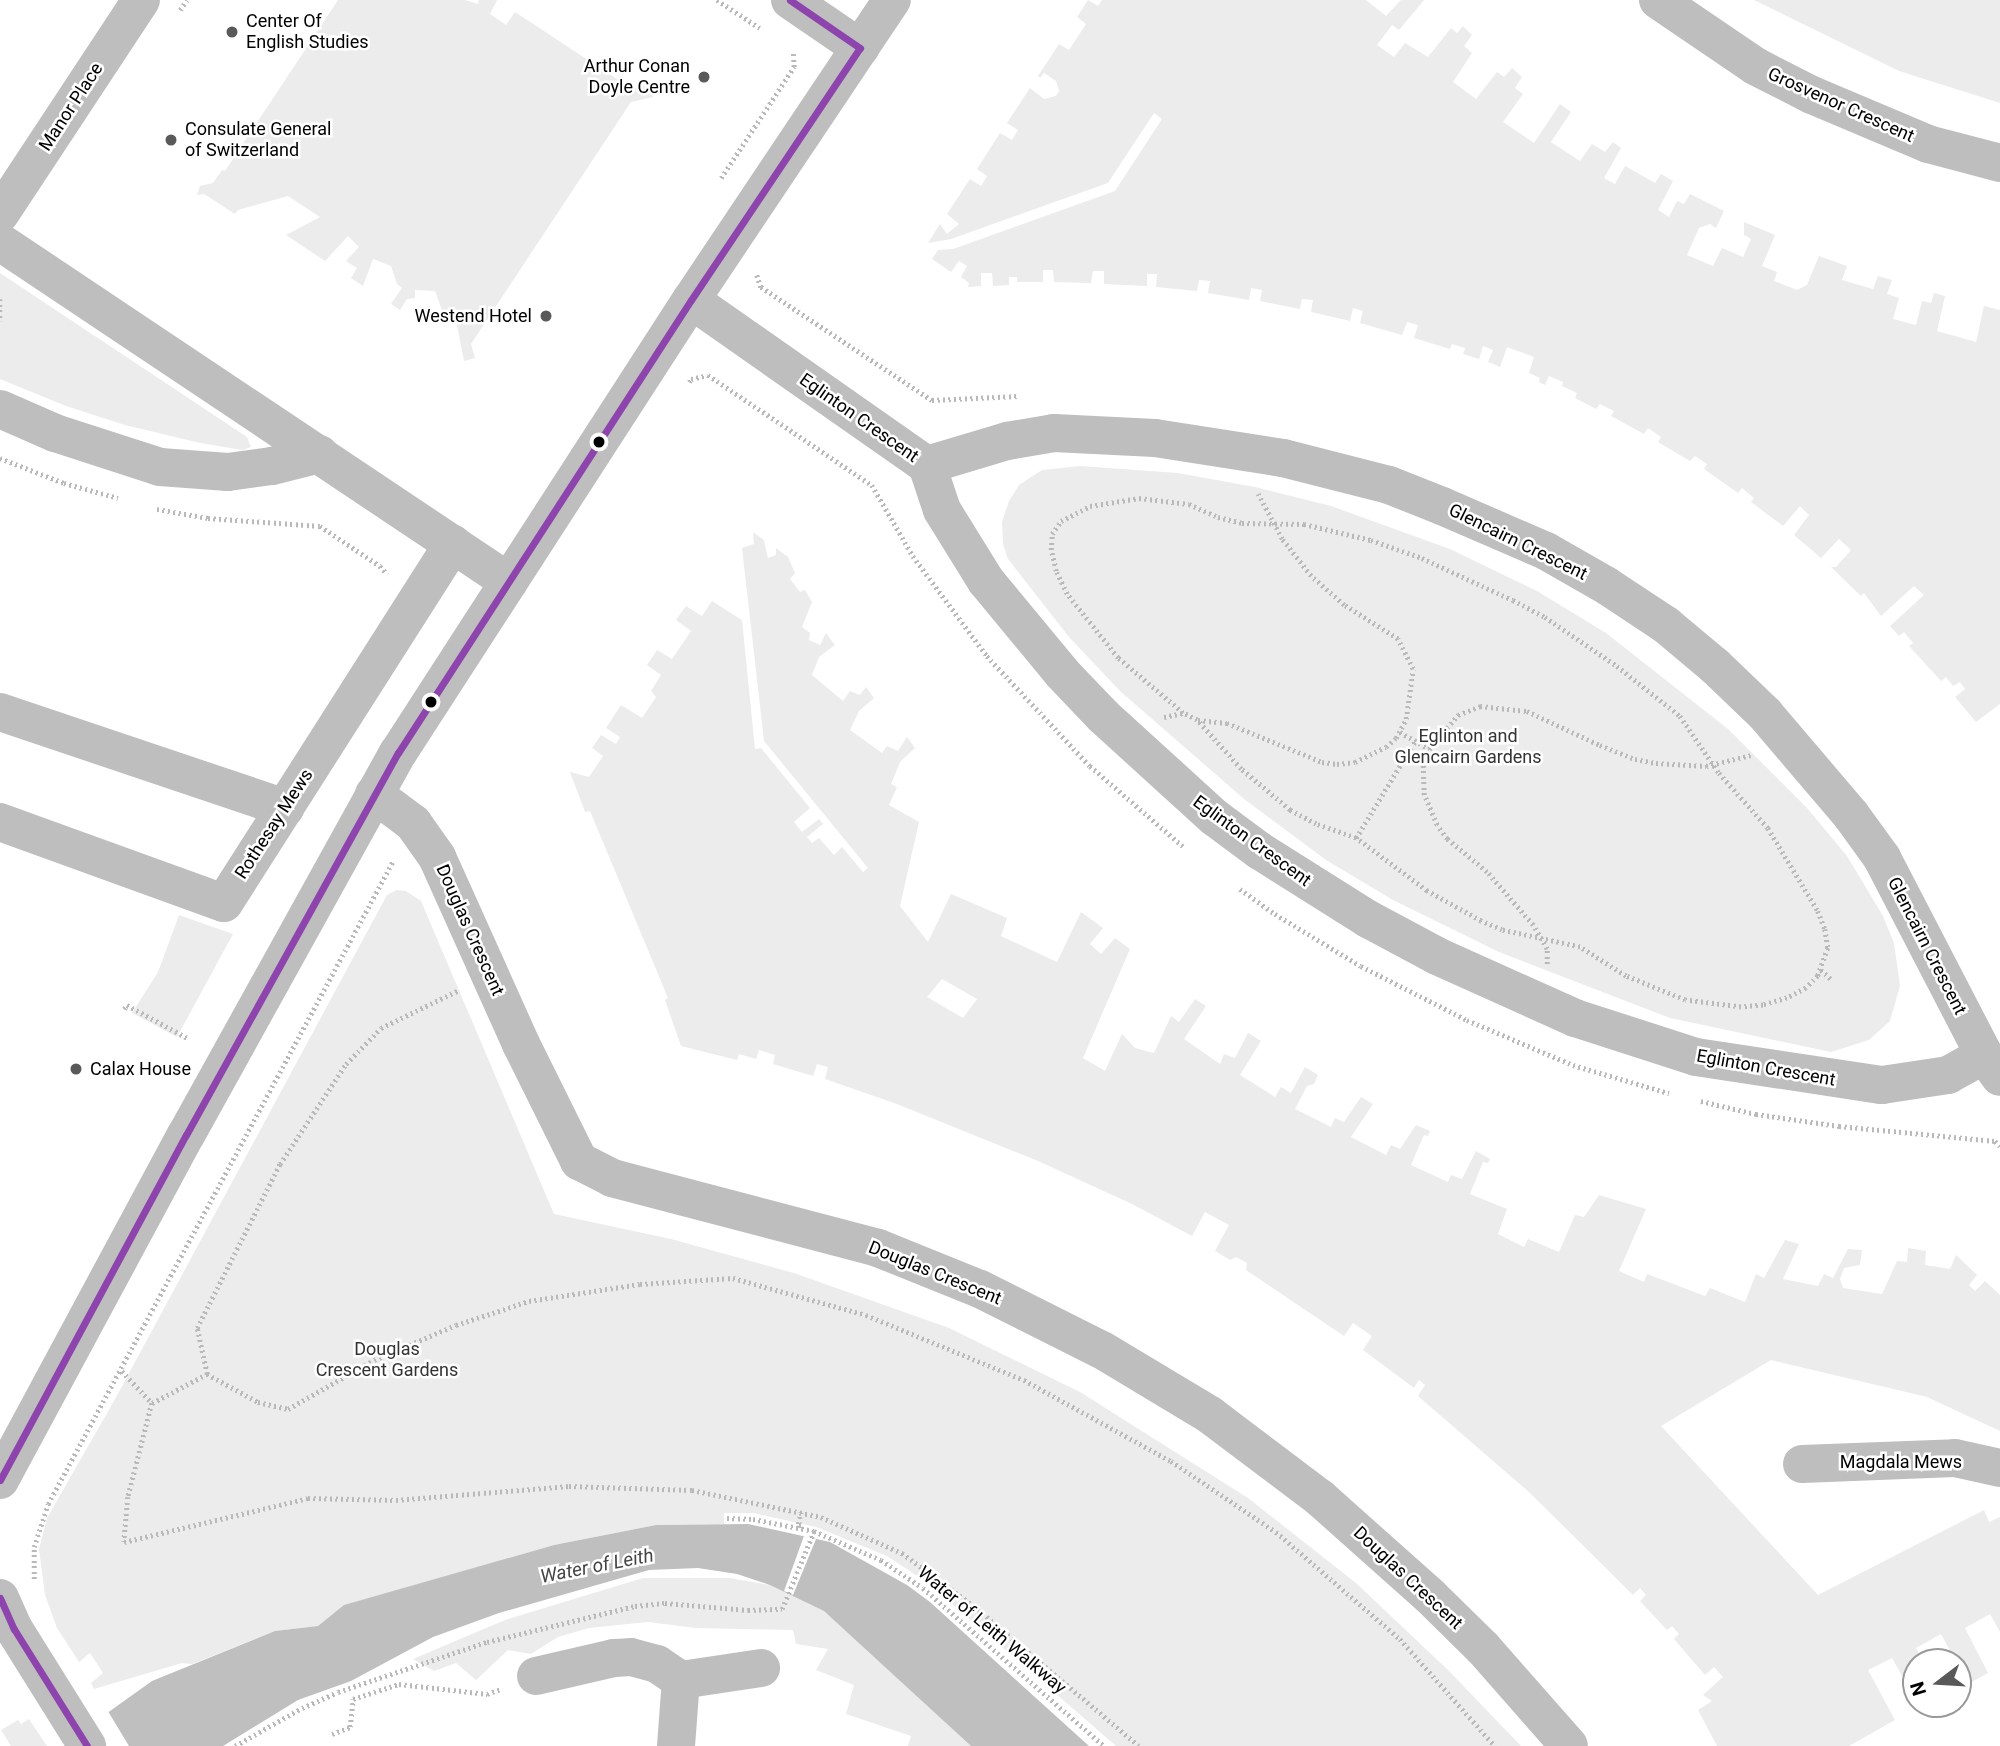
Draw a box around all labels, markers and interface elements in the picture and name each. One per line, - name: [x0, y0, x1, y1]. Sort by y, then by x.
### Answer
- place label: Center Of English Studies: [246, 11, 369, 54]
- marker: Center Of English Studies: [224, 24, 240, 40]
- place label: Arthur Conan Doyle Centre: [584, 56, 690, 98]
- street label: Manor Place: [35, 59, 107, 155]
- street label: Grosvenor Crescent: [1764, 63, 1918, 147]
- marker: Arthur Conan Doyle Centre: [696, 69, 712, 85]
- place label: Consulate General of Switzerland: [185, 119, 331, 162]
- marker: Consulate General of Switzerland: [163, 132, 179, 148]
- place label: Westend Hotel: [415, 305, 532, 327]
- marker: Westend Hotel: [538, 308, 554, 324]
- street label: Eglinton Crescent: [795, 369, 923, 467]
- unlabelled marker: [592, 435, 606, 449]
- street label: Glencairn Crescent: [1445, 499, 1591, 585]
- unlabelled marker: [424, 695, 438, 709]
- park label: Eglinton and Glencairn Gardens: [1394, 726, 1542, 768]
- street label: Rothesay Mews: [230, 765, 318, 883]
- street label: Eglinton Crescent: [1189, 791, 1315, 891]
- street label: Douglas Crescent: [431, 861, 509, 999]
- street label: Glencairn Crescent: [1883, 874, 1971, 1018]
- street label: Eglinton Crescent: [1695, 1045, 1837, 1091]
- place label: Calax House: [90, 1058, 191, 1080]
- marker: Calax House: [68, 1061, 84, 1077]
- street label: Douglas Crescent: [865, 1237, 1005, 1309]
- park label: Douglas Crescent Gardens: [316, 1339, 458, 1382]
- street label: Magdala Mews: [1840, 1451, 1962, 1473]
- street label: Douglas Crescent: [1349, 1522, 1467, 1634]
- water label: Water of Leith: [539, 1544, 655, 1588]
- street label: Water of Leith Walkway: [913, 1562, 1071, 1698]
- north arrow: [1902, 1648, 1972, 1718]
- text: N: [1905, 1679, 1931, 1698]

